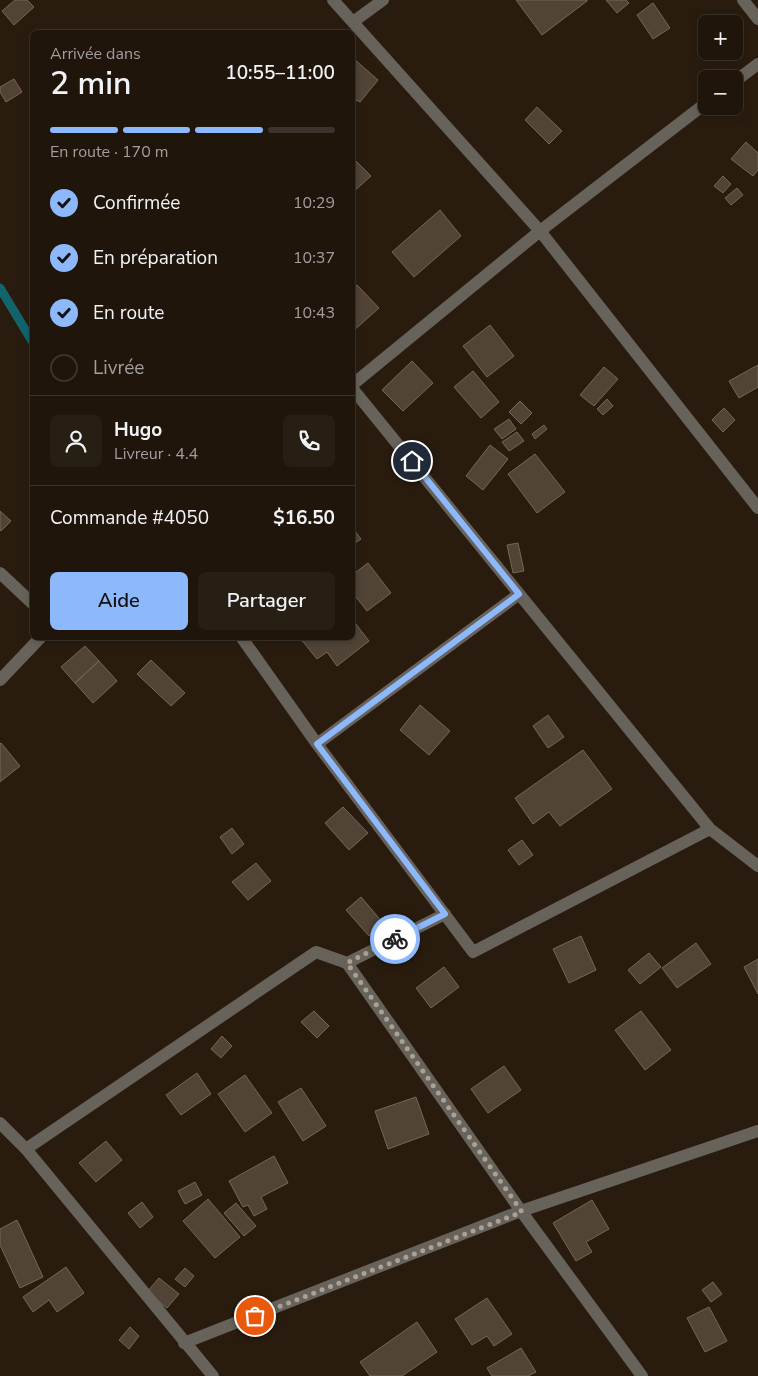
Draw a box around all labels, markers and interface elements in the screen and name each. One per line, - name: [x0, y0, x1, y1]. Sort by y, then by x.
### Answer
- map controls: [698, 15, 743, 115]
- button: +: [698, 15, 743, 60]
- text: Arrivée dans: [50, 43, 141, 65]
- text: 10:55–11:00: [225, 60, 335, 86]
- text: 2 min: [50, 62, 132, 105]
- button: −: [698, 70, 743, 115]
- text: En route · 170 m: [50, 141, 169, 163]
- icon: check: [50, 189, 78, 217]
- text: Confirmée: [93, 190, 180, 216]
- text: 10:29: [293, 192, 335, 214]
- icon: check: [50, 244, 78, 272]
- text: En préparation: [93, 245, 218, 271]
- text: 10:37: [293, 247, 335, 269]
- icon: check: [50, 299, 78, 327]
- text: En route: [93, 300, 164, 326]
- text: 10:43: [293, 302, 335, 324]
- text: Livrée: [93, 355, 144, 381]
- button: person: [50, 415, 102, 467]
- button: phone: [283, 415, 335, 467]
- text: Hugo: [114, 417, 162, 443]
- pin: [391, 440, 433, 482]
- text: Livreur · 4.4: [114, 443, 198, 465]
- icon: home: [398, 447, 426, 475]
- text: Commande #4050: [50, 505, 209, 531]
- text: $16.50: [273, 505, 335, 531]
- button: Aide: [50, 572, 188, 630]
- button: Partager: [198, 572, 335, 630]
- courier: [370, 914, 420, 964]
- icon: bike: [381, 925, 409, 953]
- pin: [234, 1295, 276, 1337]
- icon: bag: [241, 1302, 269, 1330]

